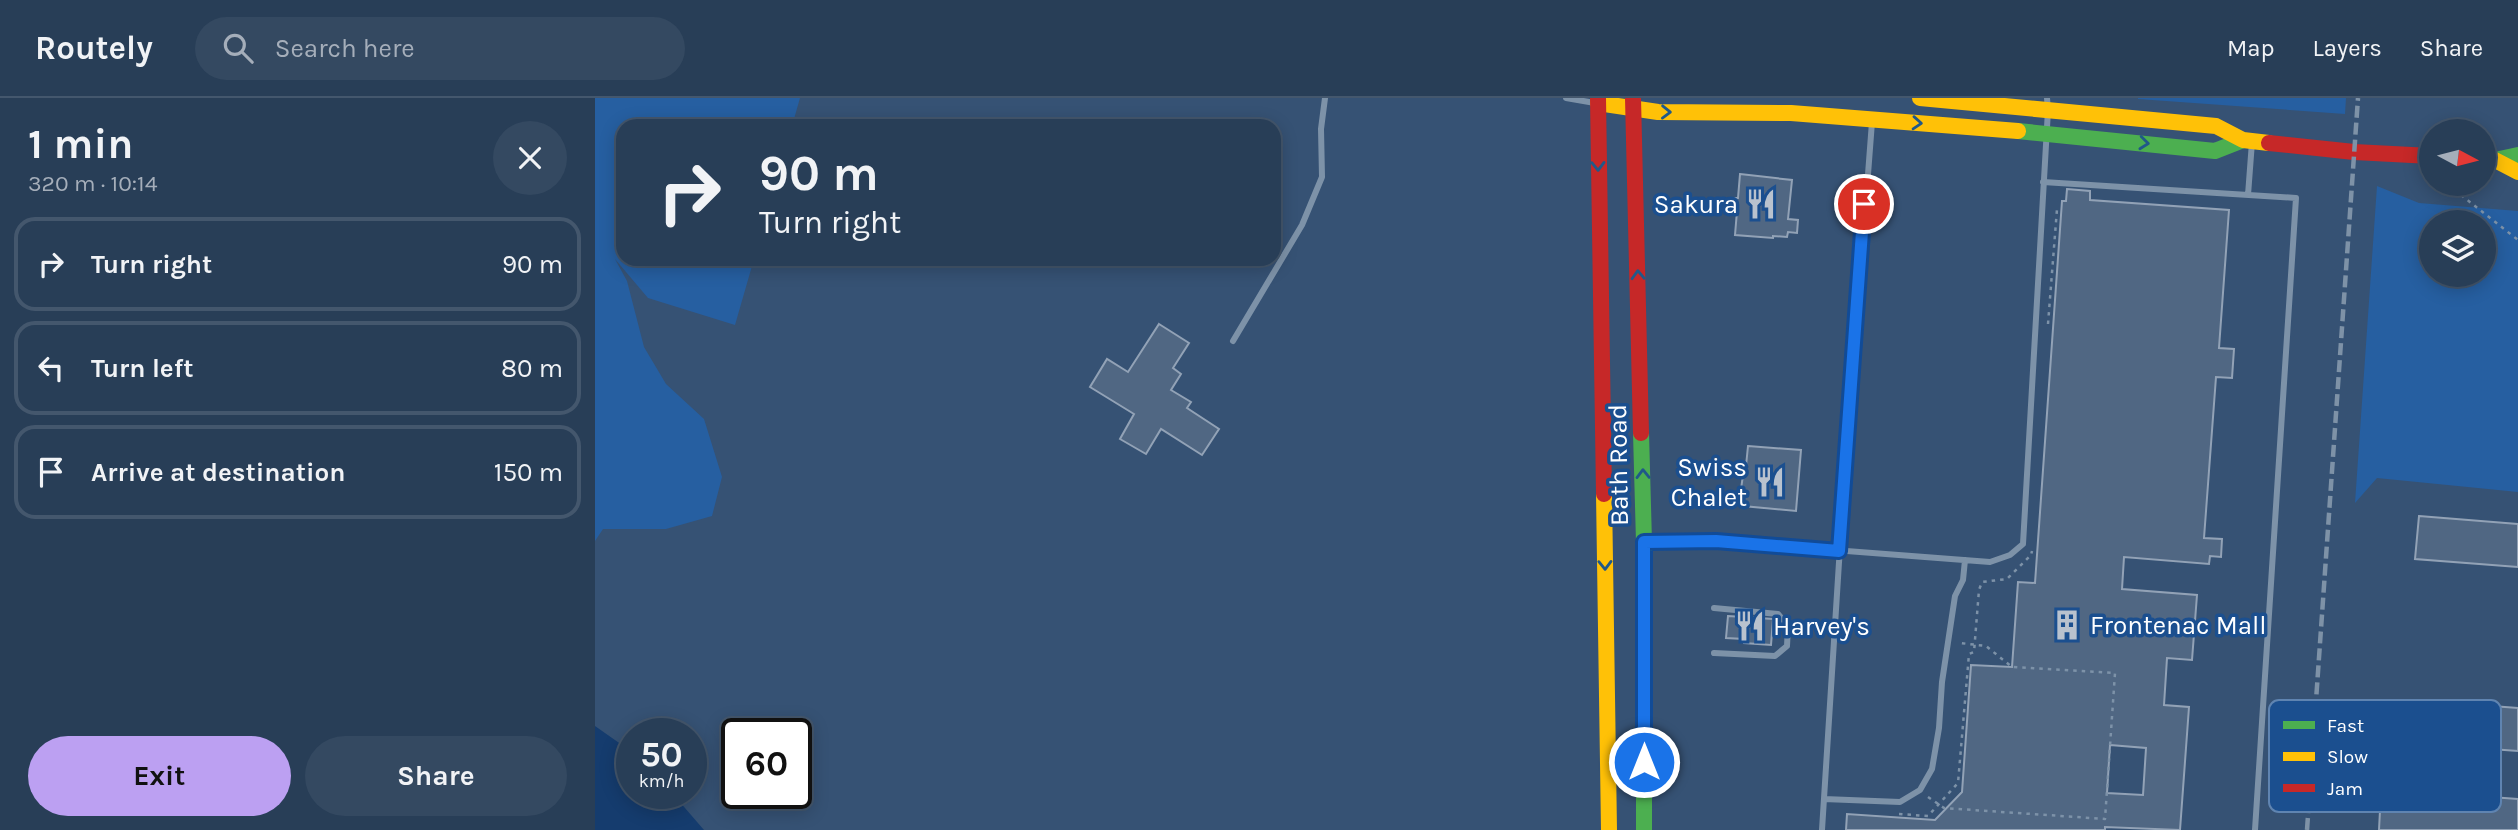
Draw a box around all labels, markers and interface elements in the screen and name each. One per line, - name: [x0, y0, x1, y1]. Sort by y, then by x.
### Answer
- search box: [195, 17, 685, 80]
- text: Routely: [35, 29, 153, 67]
- icon: search: [219, 29, 257, 67]
- text: Search here: [275, 33, 415, 64]
- text: Map: [2227, 34, 2275, 62]
- text: Layers: [2313, 34, 2382, 62]
- text: Share: [2420, 34, 2483, 62]
- one-way arrow: [1661, 104, 1671, 120]
- one-way arrow: [1912, 115, 1923, 130]
- text: 1 min: [28, 119, 133, 169]
- north arrow: [2419, 119, 2495, 196]
- map controls: [2419, 119, 2496, 287]
- button: close: [493, 121, 567, 195]
- one-way arrow: [2138, 136, 2150, 151]
- text: 90 m: [759, 145, 879, 202]
- icon: right: [644, 147, 735, 238]
- one-way arrow: [1591, 161, 1606, 172]
- text: 320 m · 10:14: [28, 170, 158, 197]
- pin: [1834, 174, 1894, 234]
- icon: arrive: [1845, 185, 1883, 223]
- restaurant icon: Sakura: [1744, 187, 1778, 221]
- place label: Sakura: [1654, 189, 1738, 220]
- text: Turn right: [759, 204, 901, 241]
- button: layers: [2419, 210, 2496, 287]
- icon: right: [32, 245, 70, 283]
- text: Turn right: [91, 249, 212, 280]
- text: 90 m: [502, 249, 563, 280]
- one-way arrow: [1630, 269, 1645, 280]
- icon: left: [32, 349, 70, 387]
- text: Turn left: [91, 353, 193, 384]
- text: 80 m: [501, 353, 563, 384]
- street label: Bath Road: [1602, 404, 1635, 526]
- place label: Swiss Chalet: [1671, 452, 1747, 513]
- icon: arrive: [32, 453, 70, 491]
- text: Arrive at destination: [91, 457, 345, 488]
- text: 150 m: [494, 457, 563, 488]
- restaurant icon: Swiss Chalet: [1753, 465, 1787, 499]
- one-way arrow: [1635, 468, 1651, 479]
- one-way arrow: [1597, 560, 1612, 571]
- building icon: Frontenac Mall: [2050, 608, 2084, 642]
- restaurant icon: Harvey's: [1733, 609, 1767, 643]
- place label: Frontenac Mall: [2090, 610, 2267, 641]
- place label: Harvey's: [1773, 611, 1870, 642]
- legend: [2269, 700, 2501, 812]
- text: Fast: [2327, 715, 2364, 737]
- speed limit sign: 60: [721, 718, 812, 809]
- position arrow: [1607, 725, 1681, 799]
- text: 50: [640, 734, 683, 775]
- button: Exit: [28, 736, 291, 816]
- button: Share: [305, 736, 567, 816]
- text: Slow: [2327, 746, 2368, 768]
- text: km/h: [639, 770, 684, 792]
- text: Jam: [2327, 778, 2363, 800]

